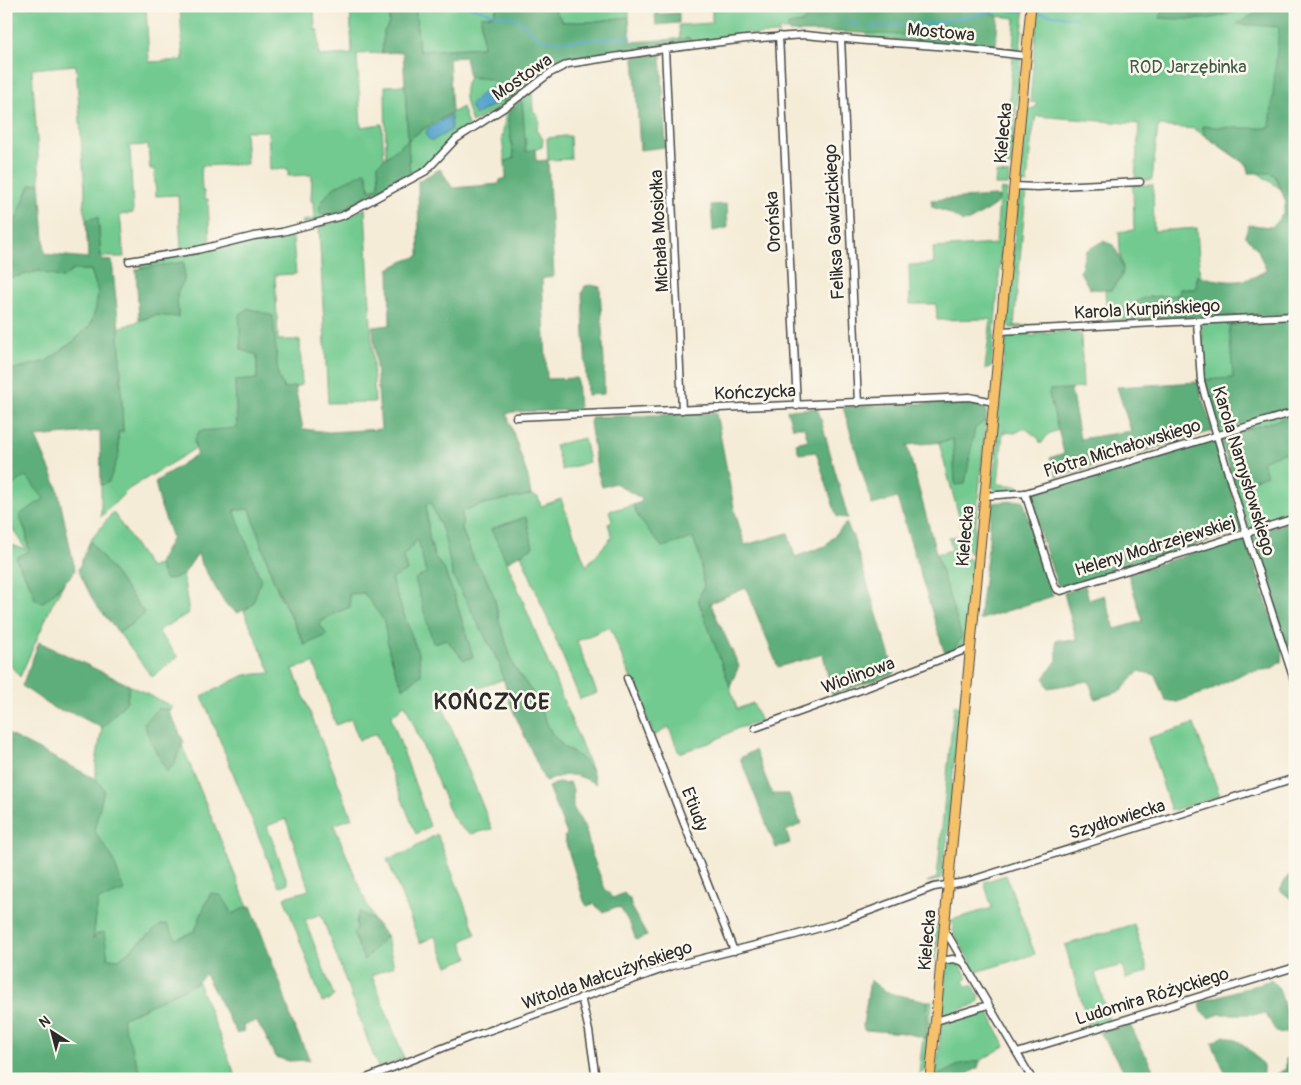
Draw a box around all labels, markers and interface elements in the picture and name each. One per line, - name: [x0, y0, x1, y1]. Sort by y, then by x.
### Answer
- street label: Mostowa: [906, 18, 976, 47]
- street label: Mostowa: [488, 49, 557, 106]
- park label: ROD Jarzębinka: [1129, 56, 1247, 79]
- street label: Kielecka: [989, 102, 1018, 164]
- street label: Feliksa Gawdzickiego: [819, 143, 850, 300]
- street label: Michała Mosiołka: [645, 169, 674, 293]
- street label: Orońska: [760, 191, 787, 253]
- street label: Karola Kurpińskiego: [1073, 294, 1221, 325]
- street label: Kończycka: [714, 380, 796, 405]
- street label: Karola Namysłowskiego: [1207, 384, 1280, 559]
- street label: Piotra Michałowskiego: [1041, 414, 1204, 483]
- street label: Kielecka: [951, 505, 980, 567]
- street label: Heleny Modrzejewskiej: [1072, 511, 1238, 582]
- street label: Wiolinowa: [818, 652, 898, 699]
- district label: KOŃCZYCE: [434, 688, 550, 716]
- street label: Etiudy: [676, 784, 714, 835]
- street label: Szydłowiecka: [1066, 794, 1168, 845]
- street label: Kielecka: [913, 909, 942, 971]
- street label: Witolda Małcużyńskiego: [519, 935, 696, 1015]
- street label: Ludomira Różyckiego: [1073, 962, 1232, 1031]
- north arrow: [28, 1008, 78, 1058]
- text: N: [36, 1012, 53, 1032]

